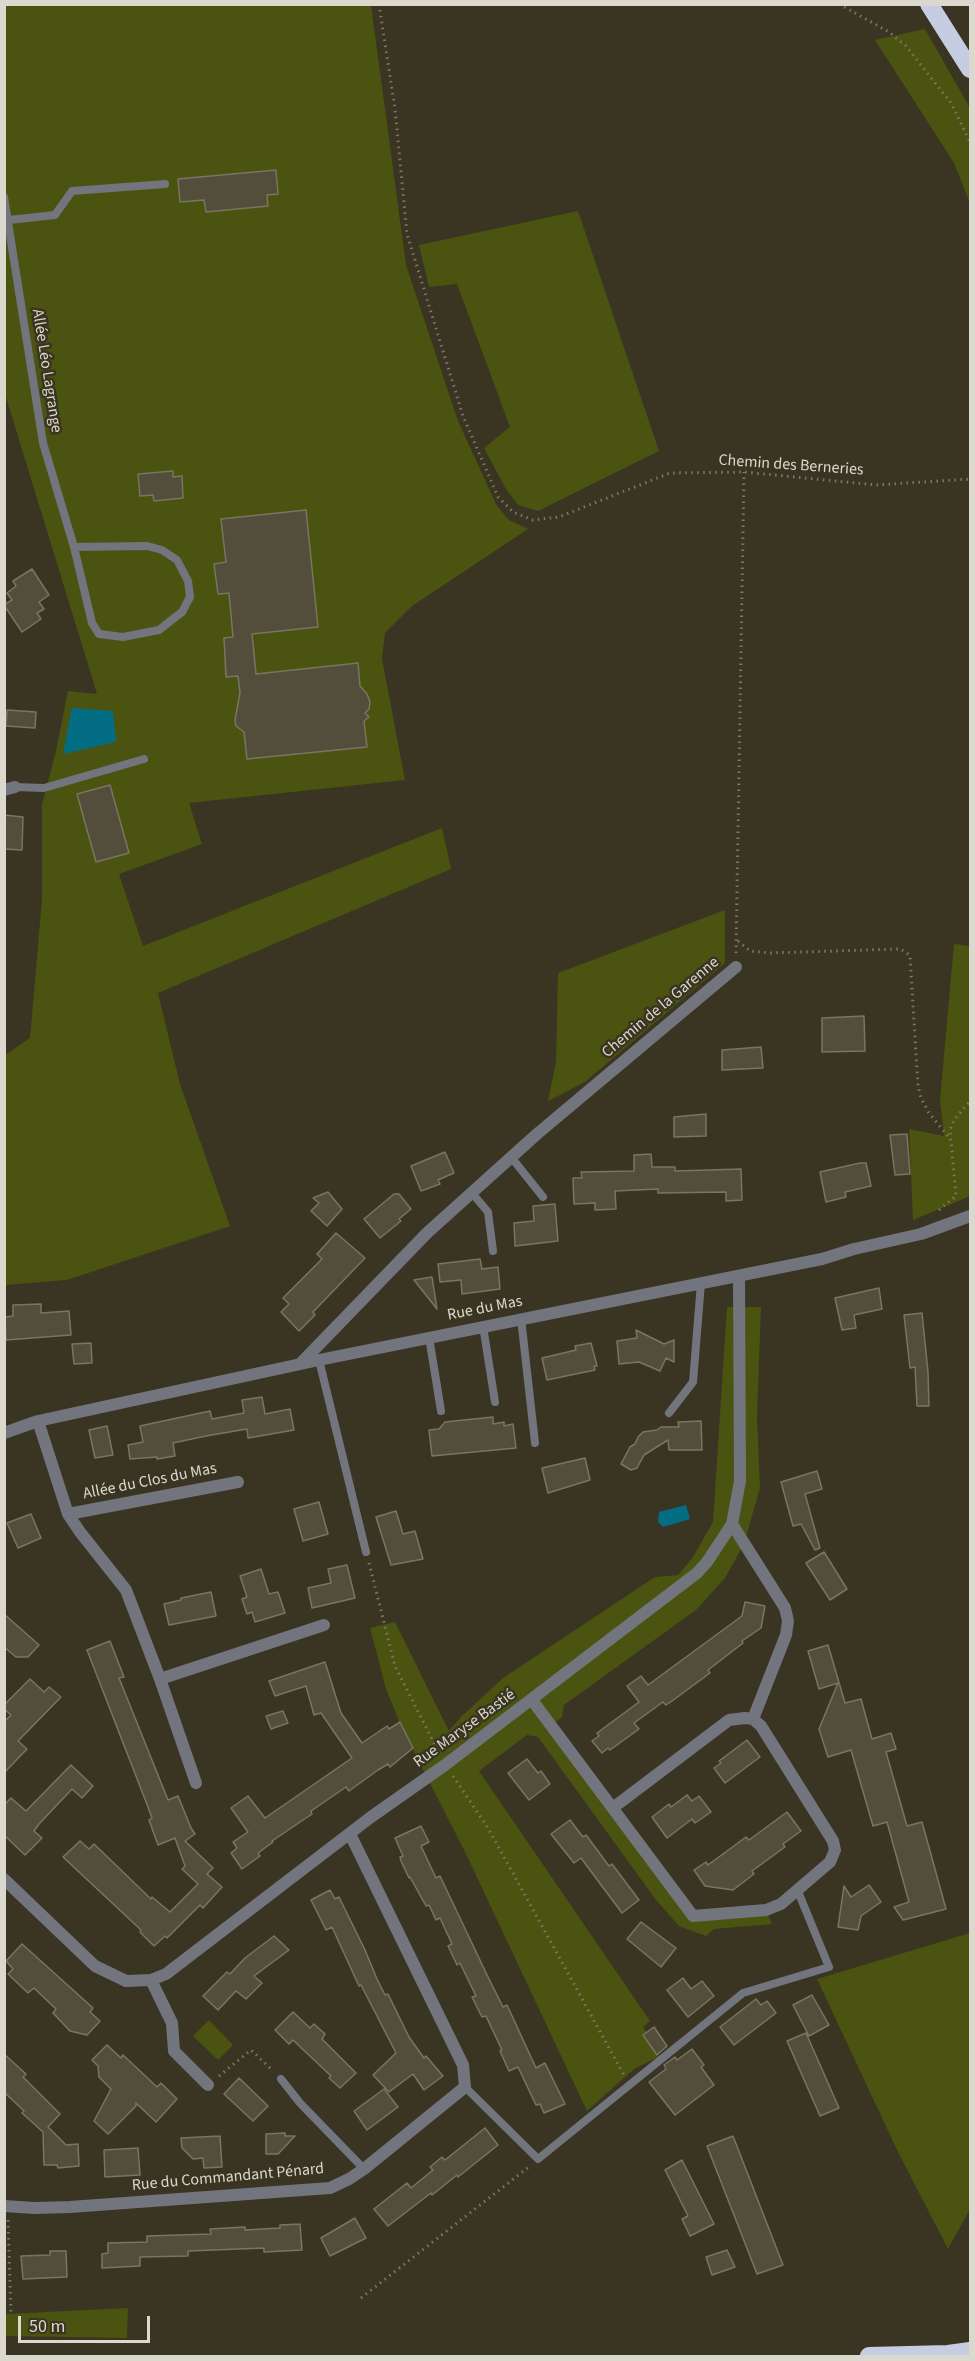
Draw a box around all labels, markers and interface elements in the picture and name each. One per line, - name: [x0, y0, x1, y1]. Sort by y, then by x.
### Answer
- street label: Allée Léo Lagrange: [27, 308, 65, 434]
- street label: Chemin des Berneries: [718, 451, 864, 481]
- street label: Chemin de la Garenne: [599, 953, 723, 1063]
- street label: Rue du Mas: [446, 1292, 524, 1326]
- street label: Allée du Clos du Mas: [82, 1460, 218, 1504]
- street label: Rue Maryse Bastié: [410, 1686, 520, 1772]
- street label: Rue du Commandant Pénard: [131, 2160, 325, 2196]
- scale bar: [21, 2304, 153, 2342]
- text: 50 m: [29, 2314, 65, 2339]

